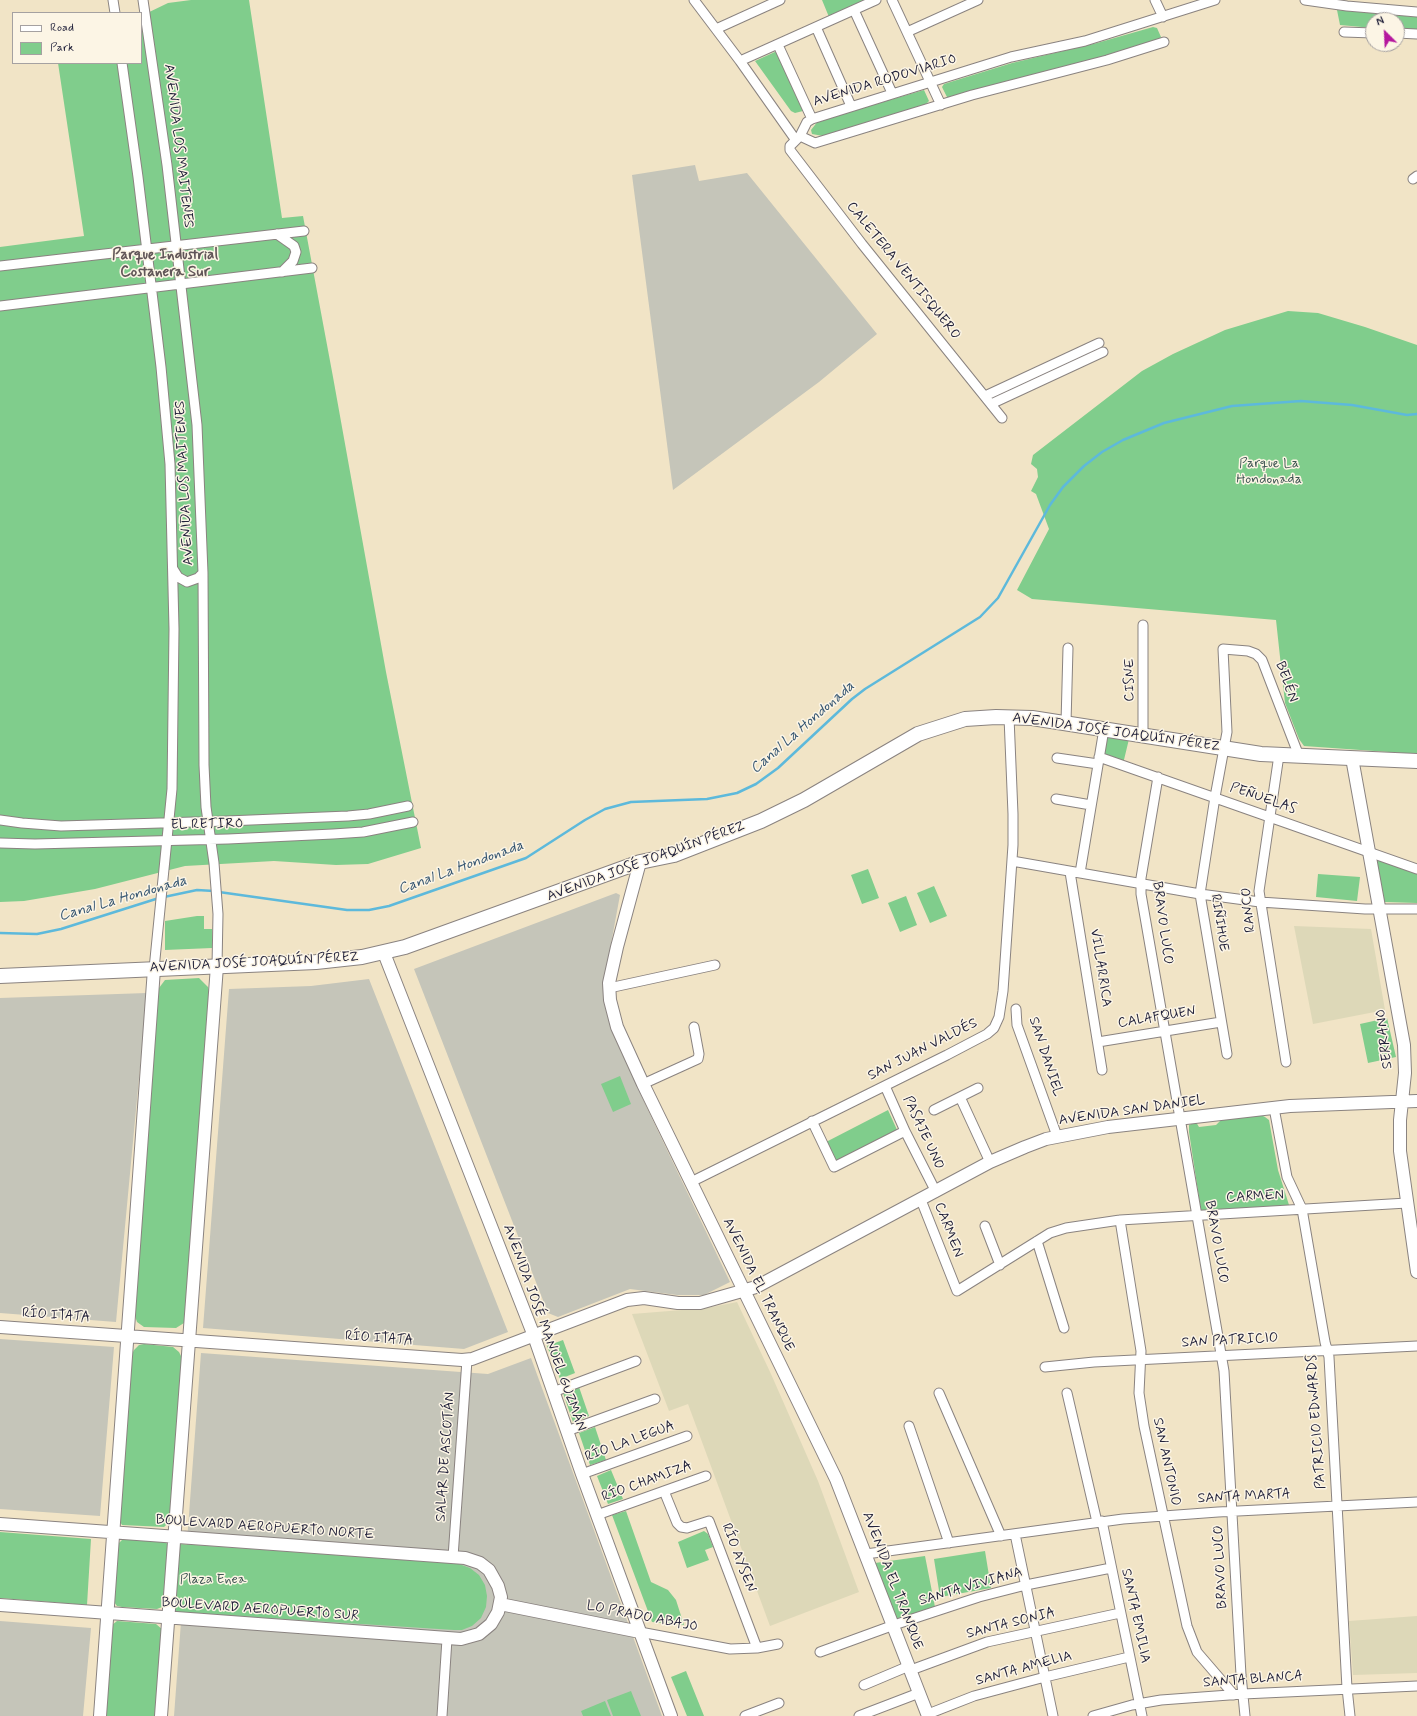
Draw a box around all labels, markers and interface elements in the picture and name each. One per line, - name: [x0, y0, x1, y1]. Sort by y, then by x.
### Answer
- legend: [12, 12, 142, 64]
- north arrow: [1365, 12, 1405, 52]
- text: N: [1374, 14, 1387, 30]
- text: Road: [50, 20, 74, 36]
- text: Park: [50, 40, 74, 56]
- street label: AVENIDA RODOVIARIO: [811, 51, 959, 111]
- street label: AVENIDA LOS MAITENES: [160, 63, 196, 229]
- street label: CALETERA VENTISQUERO: [842, 199, 964, 343]
- district label: Parque Industrial Costanera Sur: [112, 247, 218, 282]
- street label: AVENIDA LOS MAITENES: [172, 400, 198, 566]
- park label: Parque La Hondonada: [1236, 456, 1302, 488]
- street label: CISNE: [1122, 658, 1138, 702]
- street label: BELÉN: [1271, 659, 1301, 705]
- water label: Canal La Hondonada: [747, 678, 859, 778]
- street label: AVENIDA JOSÉ JOAQUÍN PÉREZ: [1011, 710, 1221, 756]
- street label: PEÑUELAS: [1227, 780, 1299, 818]
- street label: EL RETIRO: [170, 816, 244, 834]
- street label: AVENIDA JOSÉ JOAQUÍN PÉREZ: [545, 818, 747, 906]
- water label: Canal La Hondonada: [396, 837, 526, 899]
- water label: Canal La Hondonada: [57, 872, 189, 926]
- street label: BRAVO LUCO: [1148, 880, 1176, 966]
- street label: RANCO: [1238, 887, 1260, 933]
- street label: RIÑIHUE: [1206, 893, 1232, 953]
- street label: VILLARRICA: [1086, 928, 1114, 1008]
- street label: AVENIDA JOSÉ JOAQUÍN PÉREZ: [149, 949, 359, 977]
- street label: CALAFQUEN: [1117, 1004, 1197, 1032]
- street label: SERRANO: [1373, 1008, 1397, 1070]
- street label: SAN JUAN VALDÉS: [865, 1015, 981, 1085]
- street label: SAN DANIEL: [1024, 1015, 1066, 1099]
- street label: AVENIDA SAN DANIEL: [1058, 1092, 1206, 1130]
- street label: PASAJE UNO: [899, 1094, 947, 1172]
- street label: CARMEN: [1226, 1187, 1284, 1207]
- street label: BRAVO LUCO: [1200, 1199, 1232, 1285]
- street label: CARMEN: [930, 1200, 966, 1260]
- street label: AVENIDA EL TRANQUE: [718, 1216, 798, 1354]
- street label: AVENIDA JOSÉ MANUEL GUZMÁN: [499, 1222, 589, 1434]
- street label: RÍO ITATA: [21, 1305, 91, 1327]
- street label: RÍO ITATA: [344, 1328, 414, 1350]
- street label: SAN PATRICIO: [1181, 1330, 1279, 1352]
- street label: PATRICIO EDWARDS: [1304, 1354, 1330, 1490]
- street label: SALAR DE ASCOTÁN: [433, 1392, 459, 1522]
- street label: SAN ANTONIO: [1148, 1416, 1184, 1508]
- street label: RÍO LA LEGUA: [583, 1418, 677, 1466]
- street label: RÍO CHAMIZA: [600, 1458, 694, 1506]
- street label: SANTA MARTA: [1197, 1486, 1291, 1508]
- street label: AVENIDA EL TRANQUE: [858, 1510, 926, 1652]
- street label: BOULEVARD AEROPUERTO NORTE: [155, 1512, 375, 1544]
- street label: RÍO AYSEN: [717, 1521, 759, 1595]
- street label: BRAVO LUCO: [1210, 1525, 1232, 1609]
- street label: SANTA VIVIANA: [917, 1564, 1025, 1610]
- street label: SANTA EMILIA: [1117, 1567, 1153, 1665]
- park label: Plaza Enea: [180, 1572, 246, 1588]
- street label: BOULEVARD AEROPUERTO SUR: [161, 1595, 359, 1625]
- street label: LO PRADO ABAJO: [585, 1598, 699, 1636]
- street label: SANTA SONIA: [965, 1605, 1057, 1643]
- street label: SANTA AMELIA: [974, 1648, 1074, 1690]
- street label: SANTA BLANCA: [1202, 1668, 1304, 1692]

